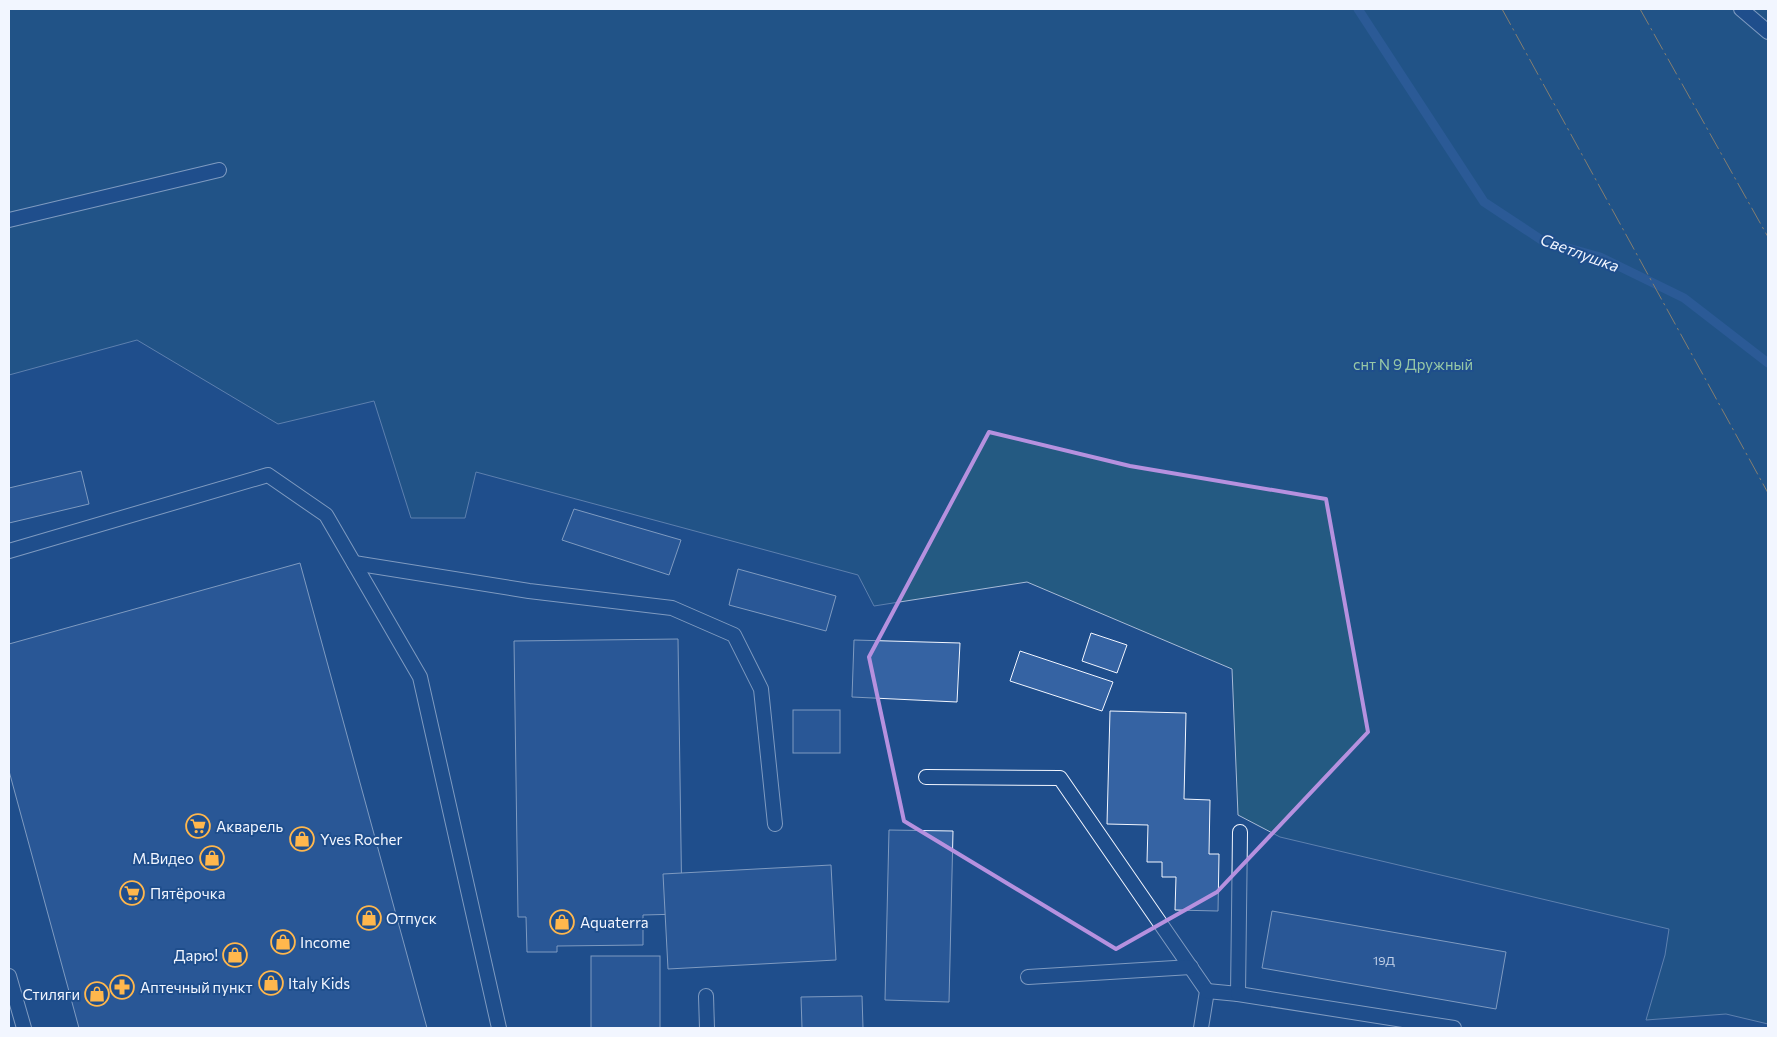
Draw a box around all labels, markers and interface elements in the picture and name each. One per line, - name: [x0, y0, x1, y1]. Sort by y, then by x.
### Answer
- water label: Светлушка: [1538, 229, 1622, 275]
- park label: снт N 9 Дружный: [1353, 355, 1473, 373]
- supermarket icon: Акварель: [185, 813, 211, 839]
- place label: Акварель: [216, 817, 283, 835]
- shop icon: Yves Rocher: [289, 826, 315, 852]
- place label: Yves Rocher: [320, 830, 402, 848]
- shop icon: М.Видео: [199, 845, 225, 871]
- place label: М.Видео: [132, 849, 194, 867]
- supermarket icon: Пятёрочка: [119, 880, 145, 906]
- place label: Пятёрочка: [150, 884, 225, 902]
- shop icon: Отпуск: [356, 905, 382, 931]
- place label: Отпуск: [386, 909, 437, 927]
- shop icon: Aquaterra: [549, 909, 575, 935]
- place label: Aquaterra: [580, 913, 649, 931]
- shop icon: Income: [270, 929, 296, 955]
- place label: Income: [300, 933, 350, 951]
- shop icon: Дарю!: [222, 942, 248, 968]
- place label: Дарю!: [174, 946, 218, 964]
- house number: 19Д: [1373, 953, 1396, 967]
- shop icon: Italy Kids: [258, 970, 284, 996]
- pharmacy icon: Аптечный пункт: [109, 974, 135, 1000]
- place label: Italy Kids: [288, 974, 350, 992]
- place label: Аптечный пункт: [140, 978, 253, 996]
- shop icon: Стиляги: [84, 981, 110, 1007]
- place label: Стиляги: [23, 985, 80, 1003]

